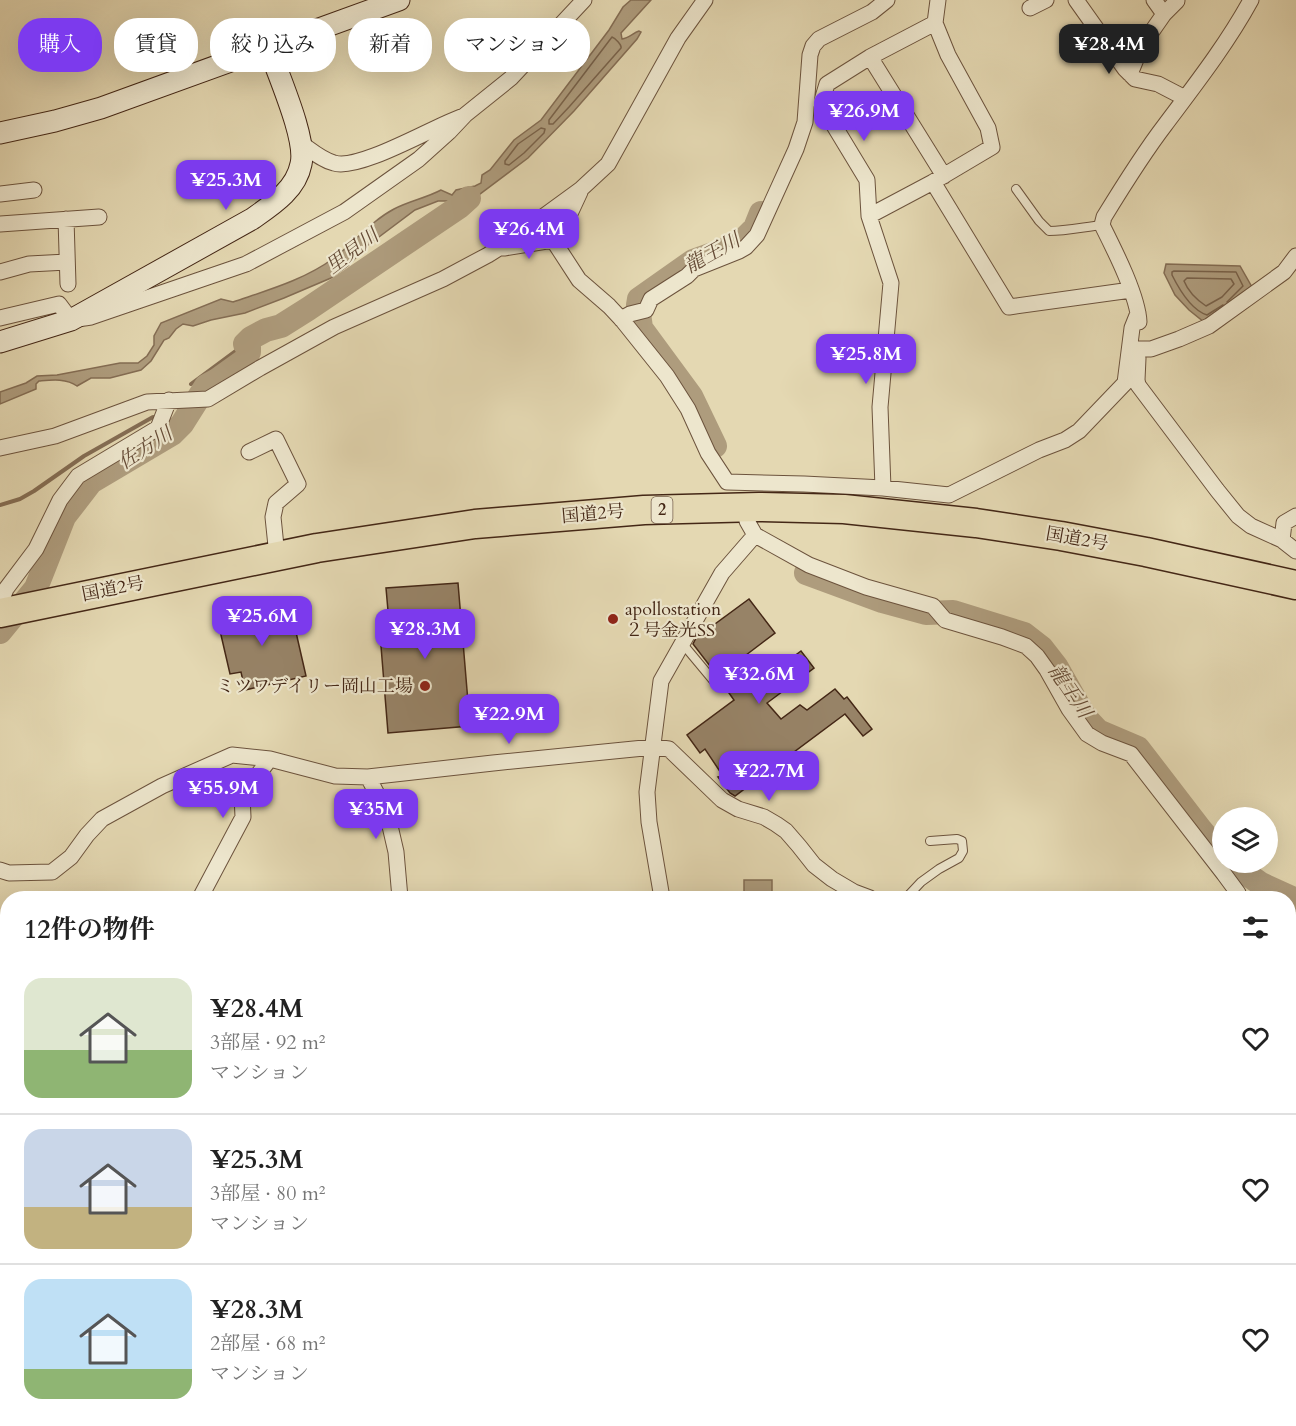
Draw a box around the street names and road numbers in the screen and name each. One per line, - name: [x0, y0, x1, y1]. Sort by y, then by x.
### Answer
- road number: 2: [652, 497, 672, 523]
- street label: 国道2号: [560, 499, 626, 529]
- street label: 国道2号: [1044, 521, 1110, 557]
- street label: 国道2号: [80, 571, 146, 607]

